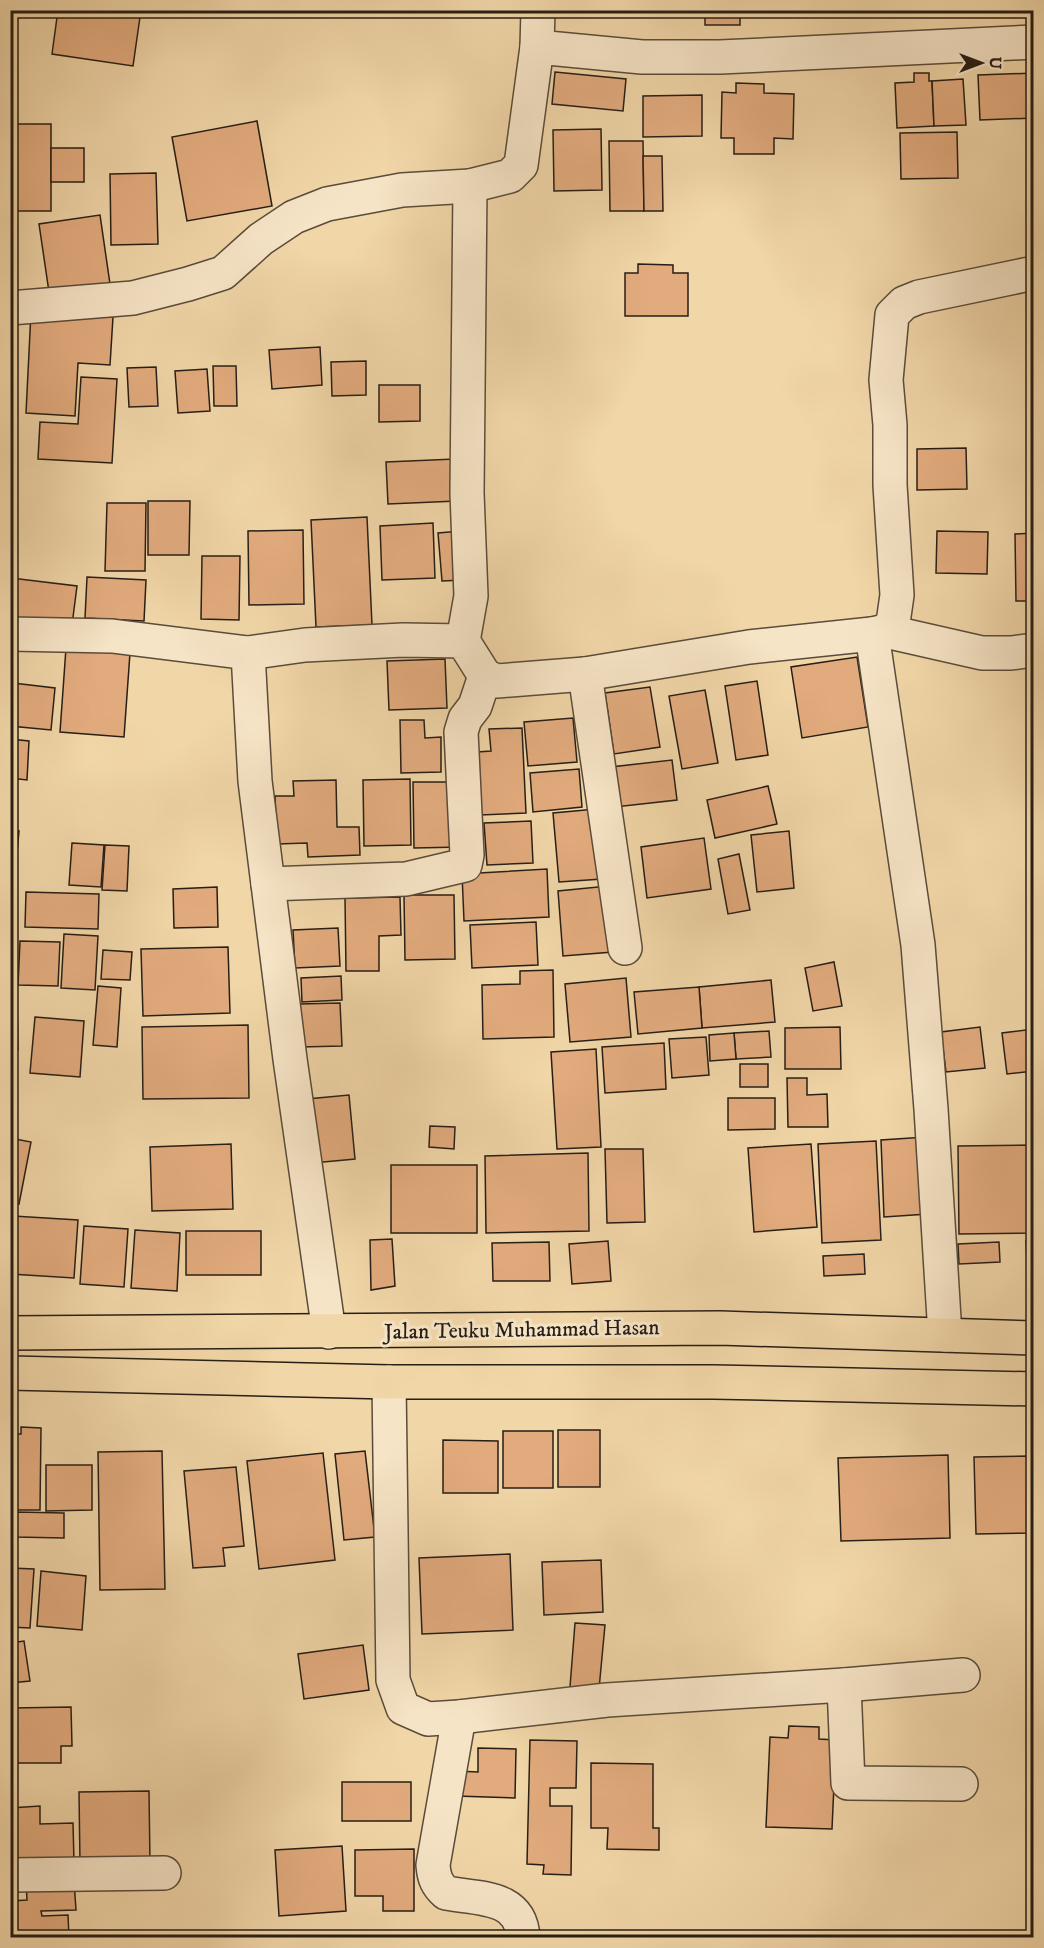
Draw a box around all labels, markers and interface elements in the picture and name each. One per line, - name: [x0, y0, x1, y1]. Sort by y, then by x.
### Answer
- north arrow: [951, 33, 1011, 93]
- text: U: [985, 57, 1005, 70]
- street label: Jalan Teuku Muhammad Hasan: [382, 1314, 660, 1346]

